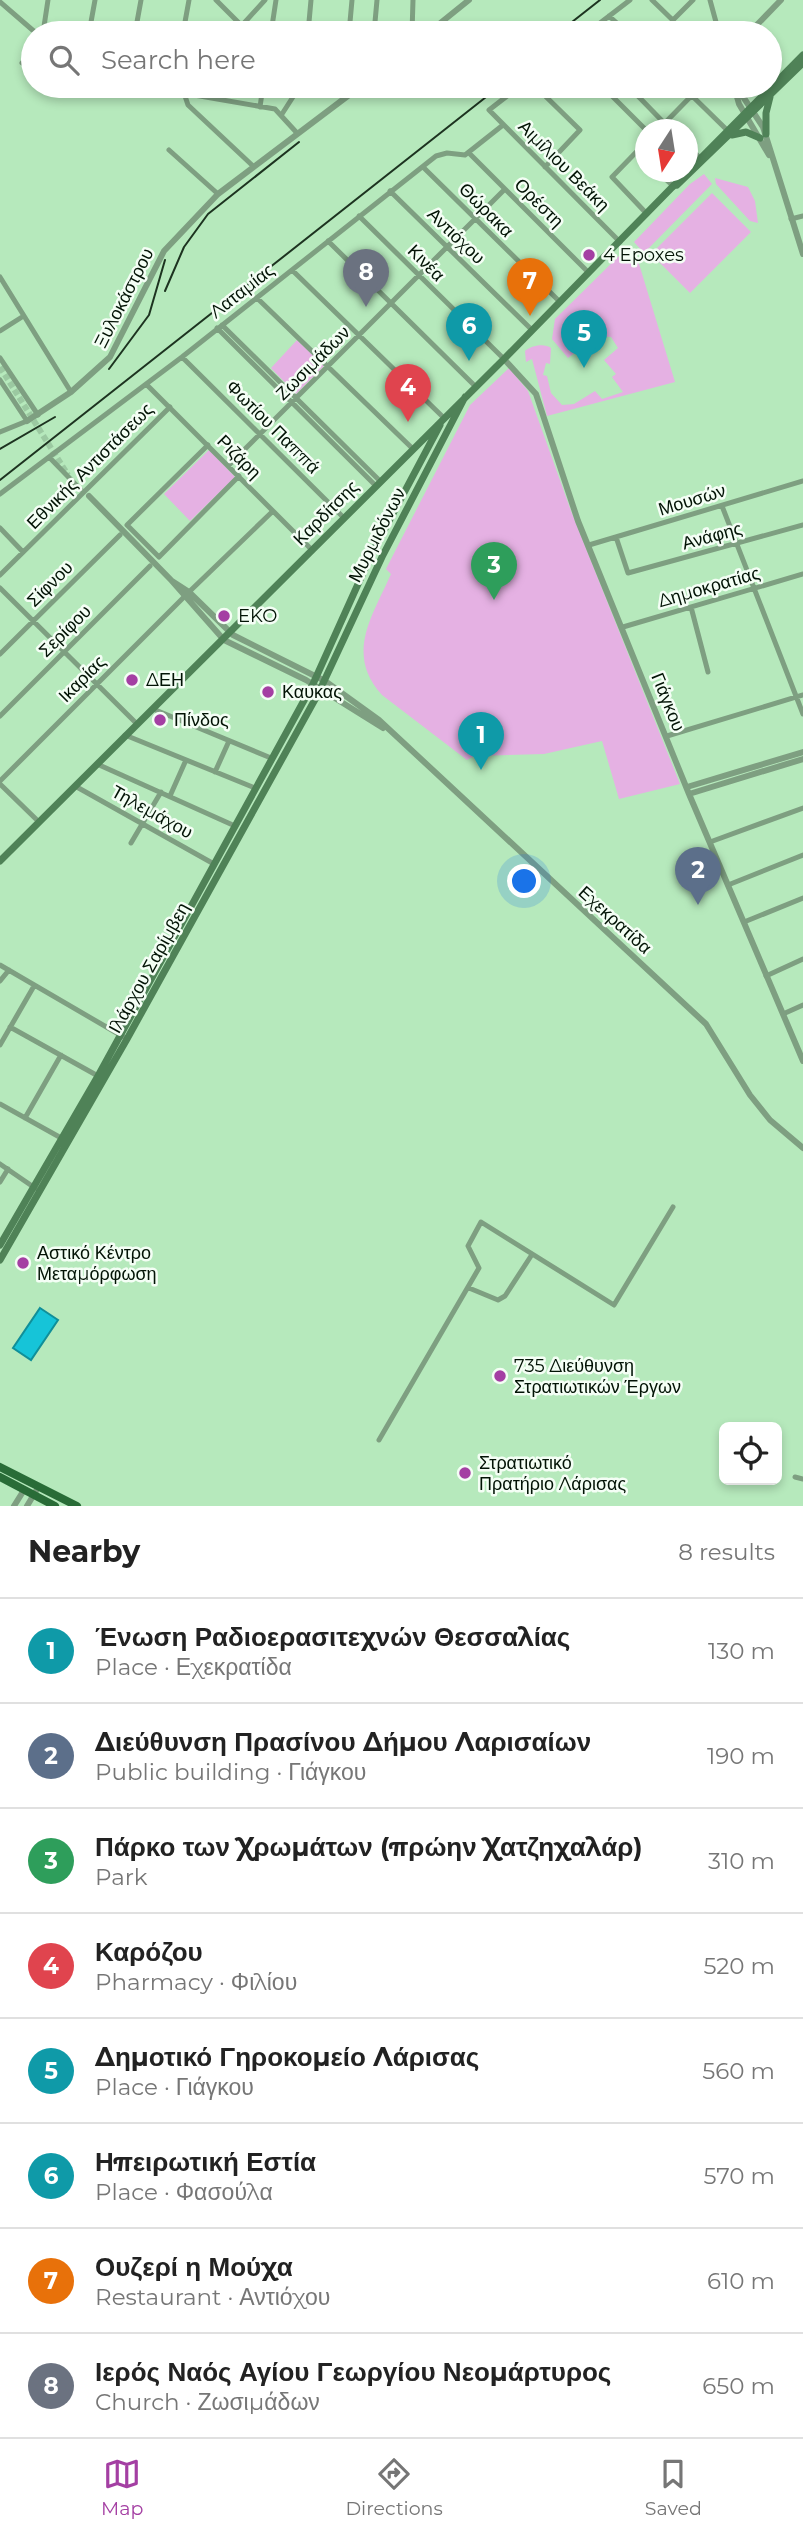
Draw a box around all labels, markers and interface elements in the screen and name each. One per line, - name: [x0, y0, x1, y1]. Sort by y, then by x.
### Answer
- search box: [21, 21, 782, 98]
- icon: search: [45, 41, 83, 79]
- text: Search here: [101, 44, 256, 76]
- street label: Αιμίλιου Βεάκη: [514, 116, 614, 216]
- north arrow: [635, 119, 698, 182]
- street label: Ορέστη: [510, 174, 568, 232]
- street label: Θώρακα: [454, 178, 518, 242]
- street label: Αντιόχου: [423, 203, 489, 269]
- street label: Κινέα: [403, 240, 449, 286]
- place label: 4 Epoxes: [603, 244, 684, 266]
- street label: Ξυλοκάστρου: [89, 245, 159, 351]
- marker: 4 Epoxes: [581, 247, 597, 263]
- pin: 8: [343, 249, 389, 307]
- pin: 7: [507, 258, 553, 316]
- street label: Λαταμίας: [205, 259, 279, 323]
- pin: 6: [446, 303, 492, 361]
- pin: 5: [561, 310, 607, 368]
- street label: Ζωσιμάδων: [271, 321, 355, 405]
- pin: 4: [385, 364, 431, 422]
- street label: Φωτίου Παππά: [222, 376, 324, 478]
- street label: Εθνικής Αντιστάσεως: [22, 398, 158, 534]
- street label: Ριζάρη: [212, 430, 266, 484]
- street label: Καρδίτσης: [289, 476, 363, 550]
- street label: Μουσών: [656, 479, 728, 521]
- street label: Μυρμιδόνων: [344, 484, 410, 586]
- street label: Ανάφης: [679, 517, 745, 555]
- pin: 3: [471, 542, 517, 600]
- street label: Σίφνου: [23, 557, 77, 611]
- street label: Δημοκρατίας: [656, 562, 763, 612]
- street label: Σερίφου: [34, 600, 96, 662]
- place label: EKO: [238, 605, 277, 627]
- marker: EKO: [216, 608, 232, 624]
- street label: Ικαρίας: [54, 651, 110, 707]
- place label: ΔΕΗ: [146, 669, 184, 691]
- street label: Γιάγκου: [646, 670, 690, 734]
- marker: ΔΕΗ: [124, 672, 140, 688]
- place label: Καυκας: [282, 681, 342, 703]
- marker: Καυκας: [260, 684, 276, 700]
- place label: Πίνδος: [174, 709, 229, 731]
- marker: Πίνδος: [152, 712, 168, 728]
- pin: 1: [458, 712, 504, 770]
- street label: Τηλεμάχου: [108, 781, 196, 843]
- pin: 2: [675, 847, 721, 905]
- your location: [507, 864, 541, 898]
- street label: Εχεκρατίδα: [574, 881, 656, 959]
- street label: Ιλάρχου Σαρίμβεη: [104, 899, 194, 1037]
- place label: Αστικό Κέντρο Μεταμόρφωση: [37, 1242, 157, 1285]
- marker: Αστικό Κέντρο Μεταμόρφωση: [15, 1255, 31, 1271]
- place label: 735 Διεύθυνση Στρατιωτικών Έργων: [514, 1355, 681, 1398]
- marker: 735 Διεύθυνση Στρατιωτικών Έργων: [492, 1368, 508, 1384]
- map controls: [719, 1422, 782, 1485]
- button: locate: [719, 1422, 782, 1485]
- place label: Στρατιωτικό Πρατήριο Λάρισας: [479, 1452, 626, 1495]
- marker: Στρατιωτικό Πρατήριο Λάρισας: [457, 1465, 473, 1481]
- text: Nearby: [28, 1533, 140, 1570]
- text: 8 results: [678, 1538, 775, 1566]
- text: Ένωση Ραδιοερασιτεχνών Θεσσαλίας: [95, 1621, 570, 1653]
- text: 1: [46, 1637, 56, 1665]
- text: 130 m: [708, 1637, 775, 1665]
- text: Place · Εχεκρατίδα: [95, 1653, 292, 1681]
- text: Διεύθυνση Πρασίνου Δήμου Λαρισαίων: [95, 1726, 591, 1758]
- text: 2: [44, 1742, 58, 1770]
- text: 190 m: [707, 1742, 775, 1770]
- text: Public building · Γιάγκου: [95, 1758, 366, 1786]
- text: Πάρκο των Χρωμάτων (πρώην Χατζηχαλάρ): [95, 1831, 643, 1863]
- text: 3: [44, 1847, 58, 1875]
- text: 310 m: [708, 1847, 775, 1875]
- text: Park: [95, 1863, 148, 1891]
- text: Καρόζου: [95, 1936, 203, 1968]
- text: 4: [43, 1952, 59, 1980]
- text: 520 m: [703, 1952, 775, 1980]
- text: Pharmacy · Φιλίου: [95, 1968, 297, 1996]
- text: Δημοτικό Γηροκομείο Λάρισας: [95, 2041, 479, 2073]
- text: 5: [44, 2057, 58, 2085]
- text: 560 m: [702, 2057, 775, 2085]
- text: Place · Γιάγκου: [95, 2073, 254, 2101]
- text: Ηπειρωτική Εστία: [95, 2146, 316, 2178]
- text: 6: [44, 2162, 58, 2190]
- text: 570 m: [704, 2162, 775, 2190]
- text: Place · Φασούλα: [95, 2178, 273, 2206]
- text: Ουζερί η Μούχα: [95, 2251, 293, 2283]
- text: 7: [44, 2267, 58, 2295]
- text: 610 m: [707, 2267, 775, 2295]
- text: Restaurant · Αντιόχου: [95, 2283, 330, 2311]
- text: Ιερός Ναός Αγίου Γεωργίου Νεομάρτυρος: [95, 2356, 611, 2388]
- text: 8: [43, 2372, 59, 2400]
- text: 650 m: [702, 2372, 775, 2400]
- text: Church · Ζωσιμάδων: [95, 2388, 320, 2416]
- tab: Map: [101, 2455, 143, 2520]
- tab: Directions: [345, 2455, 443, 2520]
- tab: Saved: [645, 2455, 702, 2520]

